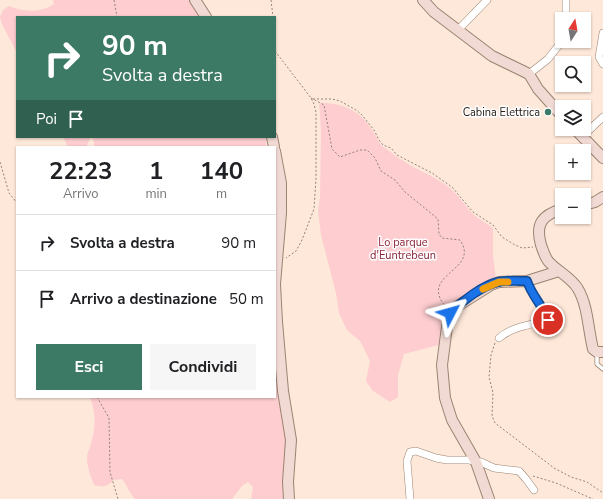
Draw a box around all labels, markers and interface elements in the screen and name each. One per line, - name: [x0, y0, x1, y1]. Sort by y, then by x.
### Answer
- north arrow: [555, 12, 591, 48]
- map controls: [555, 12, 591, 224]
- text: 90 m: [102, 27, 168, 65]
- icon: right: [36, 32, 88, 84]
- button: search: [555, 56, 591, 92]
- text: Svolta a destra: [102, 63, 223, 87]
- button: layers: [555, 100, 591, 136]
- place label: Cabina Elettrica: [463, 105, 540, 120]
- marker: Cabina Elettrica: [543, 107, 553, 117]
- icon: arrive: [65, 108, 87, 130]
- text: Poi: [36, 109, 57, 129]
- button: +: [555, 144, 591, 180]
- text: 22:23: [49, 155, 112, 187]
- text: 1: [149, 155, 163, 187]
- text: 140: [200, 155, 243, 187]
- text: Arrivo: [63, 185, 99, 203]
- text: min: [145, 185, 167, 203]
- text: m: [216, 185, 227, 203]
- button: −: [555, 188, 591, 224]
- icon: right: [36, 232, 58, 254]
- text: Svolta a destra: [70, 233, 175, 253]
- text: 90 m: [221, 233, 256, 253]
- park label: Lo parque d'Euntrebeun: [370, 235, 436, 263]
- icon: arrive: [36, 288, 58, 310]
- text: Arrivo a destinazione: [70, 289, 217, 309]
- text: 50 m: [229, 289, 264, 309]
- position arrow: [429, 292, 471, 334]
- pin: [531, 303, 565, 337]
- icon: arrive: [537, 309, 559, 331]
- button: Esci: [36, 344, 142, 390]
- button: Condividi: [150, 344, 256, 390]

